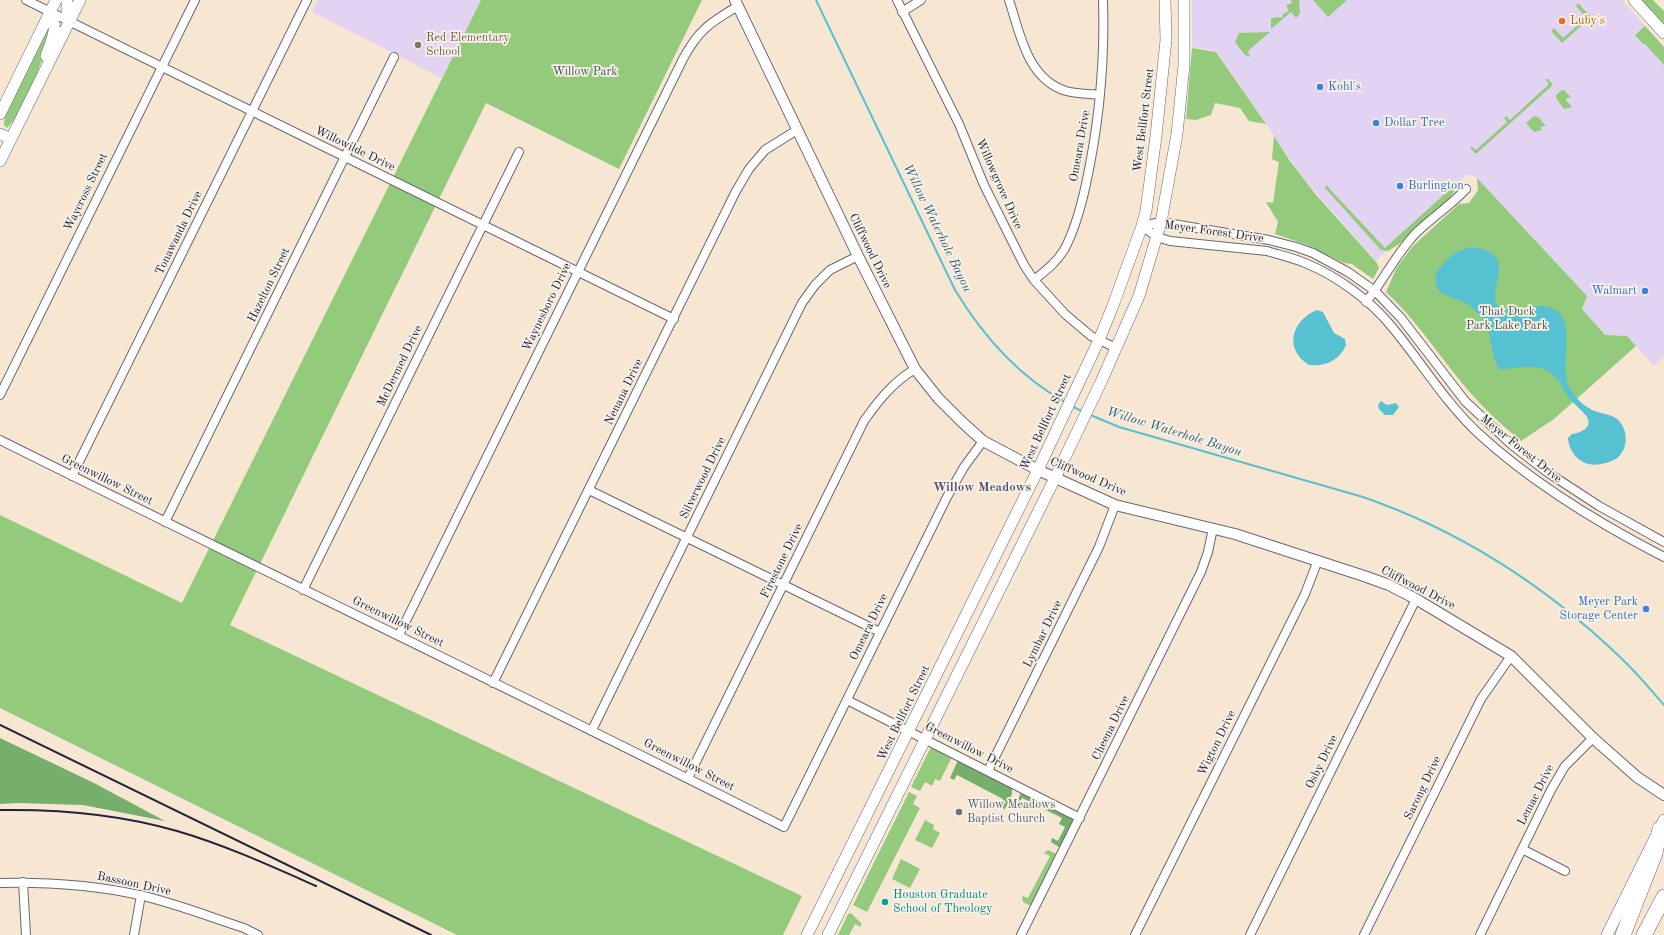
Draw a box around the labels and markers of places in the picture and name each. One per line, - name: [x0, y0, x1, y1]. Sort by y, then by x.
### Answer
- place label: Luby's: [1570, 14, 1605, 28]
- marker: Luby's: [1557, 16, 1567, 26]
- place label: Red Elementary School: [426, 31, 510, 59]
- marker: Red Elementary School: [413, 40, 423, 50]
- place label: Kohl's: [1328, 80, 1361, 94]
- marker: Kohl's: [1315, 82, 1325, 92]
- place label: Dollar Tree: [1384, 116, 1445, 130]
- marker: Dollar Tree: [1371, 118, 1381, 128]
- place label: Burlington: [1408, 179, 1464, 193]
- marker: Burlington: [1395, 181, 1405, 191]
- place label: Walmart: [1591, 284, 1637, 298]
- marker: Walmart: [1640, 286, 1650, 296]
- place label: Meyer Park Storage Center: [1560, 595, 1638, 623]
- marker: Meyer Park Storage Center: [1641, 604, 1651, 614]
- place label: Willow Meadows Baptist Church: [967, 798, 1055, 826]
- marker: Willow Meadows Baptist Church: [954, 807, 964, 817]
- place label: Houston Graduate School of Theology: [893, 888, 993, 916]
- marker: Houston Graduate School of Theology: [880, 897, 890, 907]

